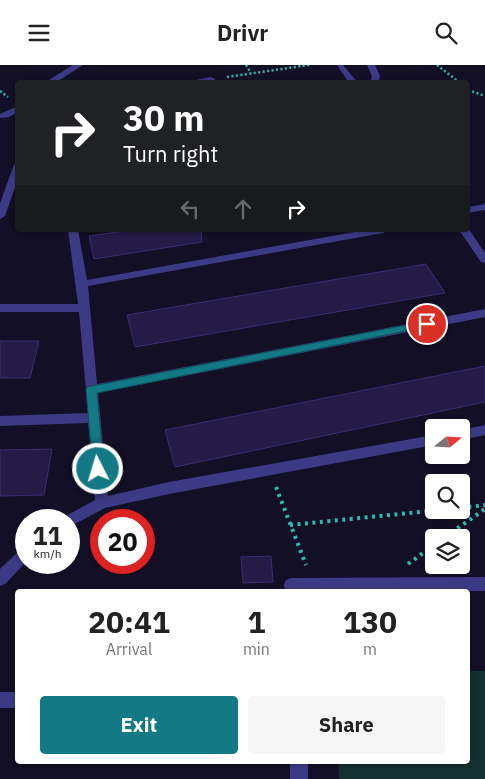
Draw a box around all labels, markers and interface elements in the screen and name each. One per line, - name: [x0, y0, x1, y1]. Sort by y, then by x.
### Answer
- text: Drivr: [217, 18, 268, 47]
- icon: menu: [25, 19, 53, 47]
- icon: search: [432, 19, 460, 47]
- text: 30 m: [123, 95, 205, 141]
- icon: right: [40, 100, 105, 165]
- text: Turn right: [123, 139, 218, 168]
- icon: left: [176, 195, 204, 223]
- icon: ahead: [229, 195, 257, 223]
- icon: right: [282, 195, 310, 223]
- pin: [406, 303, 448, 345]
- icon: arrive: [413, 310, 441, 338]
- north arrow: [425, 419, 470, 464]
- map controls: [425, 419, 470, 574]
- position arrow: [71, 442, 123, 494]
- button: search: [425, 474, 470, 519]
- speed limit sign: 20: [90, 509, 155, 574]
- text: 11: [32, 519, 63, 552]
- button: layers: [425, 529, 470, 574]
- text: km/h: [33, 546, 62, 561]
- text: 20:41: [88, 602, 170, 641]
- text: 1: [247, 602, 265, 641]
- text: 130: [343, 602, 397, 641]
- text: Arrival: [106, 639, 152, 659]
- text: min: [243, 639, 270, 659]
- text: m: [363, 639, 377, 659]
- button: Exit: [40, 696, 238, 754]
- button: Share: [248, 696, 445, 754]

